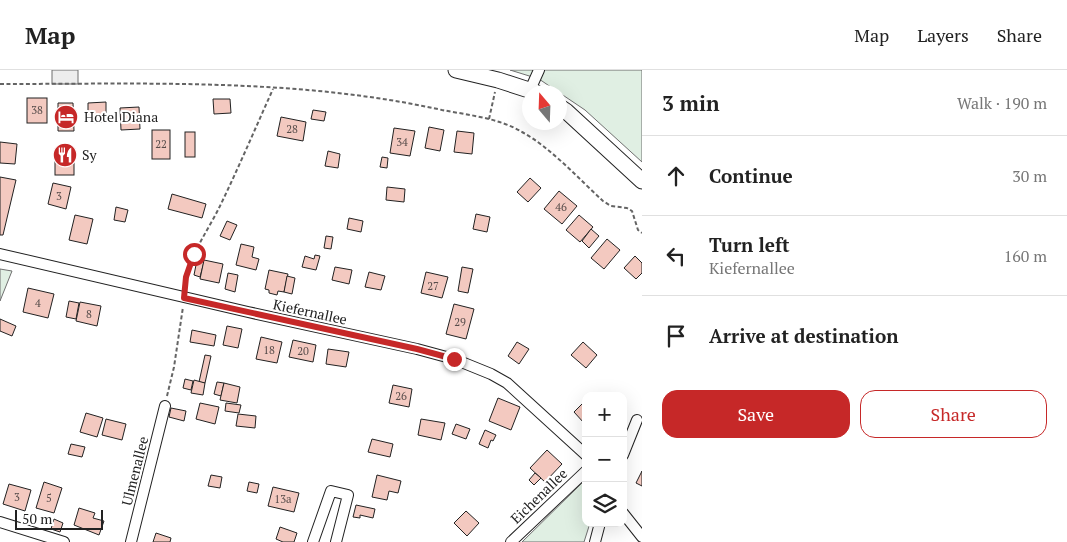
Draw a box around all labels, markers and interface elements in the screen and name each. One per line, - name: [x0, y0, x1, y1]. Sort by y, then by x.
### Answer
- text: Map: [25, 19, 75, 51]
- text: Map: [854, 23, 889, 47]
- text: Layers: [917, 23, 969, 47]
- text: Share: [997, 23, 1042, 47]
- north arrow: [522, 85, 567, 130]
- text: 3 min: [662, 89, 719, 117]
- text: Walk · 190 m: [957, 92, 1047, 114]
- house number: 38: [31, 103, 43, 117]
- hotel icon: Hotel Diana: [53, 104, 79, 130]
- place label: Hotel Diana: [84, 107, 158, 126]
- house number: 28: [286, 122, 298, 136]
- house number: 34: [396, 135, 408, 149]
- house number: 22: [155, 137, 167, 151]
- restaurant icon: Sy: [52, 142, 78, 168]
- place label: Sy: [82, 145, 98, 164]
- icon: ahead: [662, 162, 690, 190]
- text: Continue: [709, 163, 793, 188]
- text: 30 m: [1012, 165, 1047, 187]
- house number: 3: [56, 189, 62, 203]
- house number: 46: [555, 200, 567, 214]
- text: Turn left: [709, 232, 790, 257]
- icon: left: [662, 242, 690, 270]
- route start: [183, 243, 206, 266]
- text: 160 m: [1004, 245, 1047, 267]
- text: Kiefernallee: [709, 257, 795, 279]
- house number: 27: [427, 279, 439, 293]
- street label: Kiefernallee: [271, 294, 349, 329]
- house number: 4: [35, 296, 41, 310]
- house number: 8: [86, 307, 92, 321]
- house number: 29: [454, 315, 466, 329]
- icon: arrive: [662, 322, 690, 350]
- text: Arrive at destination: [709, 323, 898, 348]
- house number: 18: [263, 343, 275, 357]
- house number: 20: [297, 344, 309, 358]
- route end: [443, 348, 466, 371]
- house number: 26: [395, 389, 407, 403]
- button: Save: [662, 390, 850, 438]
- button: Share: [860, 390, 1047, 438]
- map controls: [582, 392, 627, 527]
- button: +: [582, 392, 627, 437]
- street label: Ulmenallee: [117, 434, 152, 507]
- button: −: [582, 437, 627, 482]
- street label: Eichenallee: [506, 464, 571, 527]
- button: layers: [582, 482, 627, 527]
- house number: 3: [14, 490, 20, 504]
- house number: 5: [46, 491, 52, 505]
- house number: 13a: [274, 492, 292, 506]
- scale bar: [15, 507, 102, 530]
- text: 50 m: [22, 509, 52, 528]

